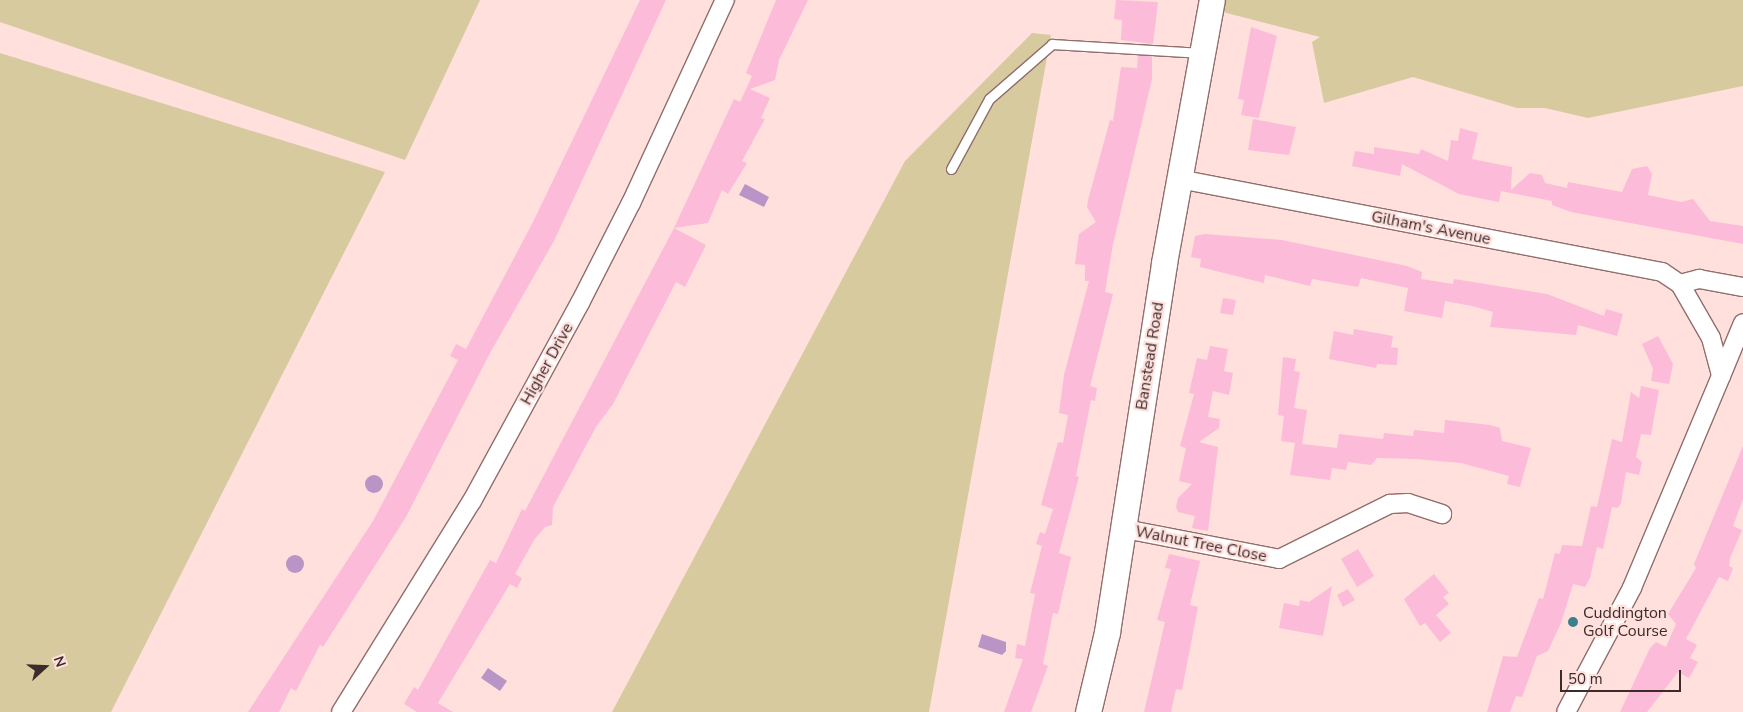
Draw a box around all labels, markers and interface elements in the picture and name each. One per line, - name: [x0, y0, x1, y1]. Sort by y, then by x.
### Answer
- street label: Gilham's Avenue: [1370, 207, 1492, 249]
- street label: Banstead Road: [1132, 301, 1168, 411]
- street label: Higher Drive: [517, 320, 577, 408]
- street label: Walnut Tree Close: [1134, 522, 1268, 566]
- place label: Cuddington Golf Course: [1583, 603, 1668, 641]
- marker: Cuddington Golf Course: [1567, 616, 1579, 628]
- north arrow: [20, 642, 70, 692]
- text: N: [49, 654, 70, 670]
- scale bar: [1563, 660, 1684, 692]
- text: 50 m: [1568, 669, 1603, 689]

